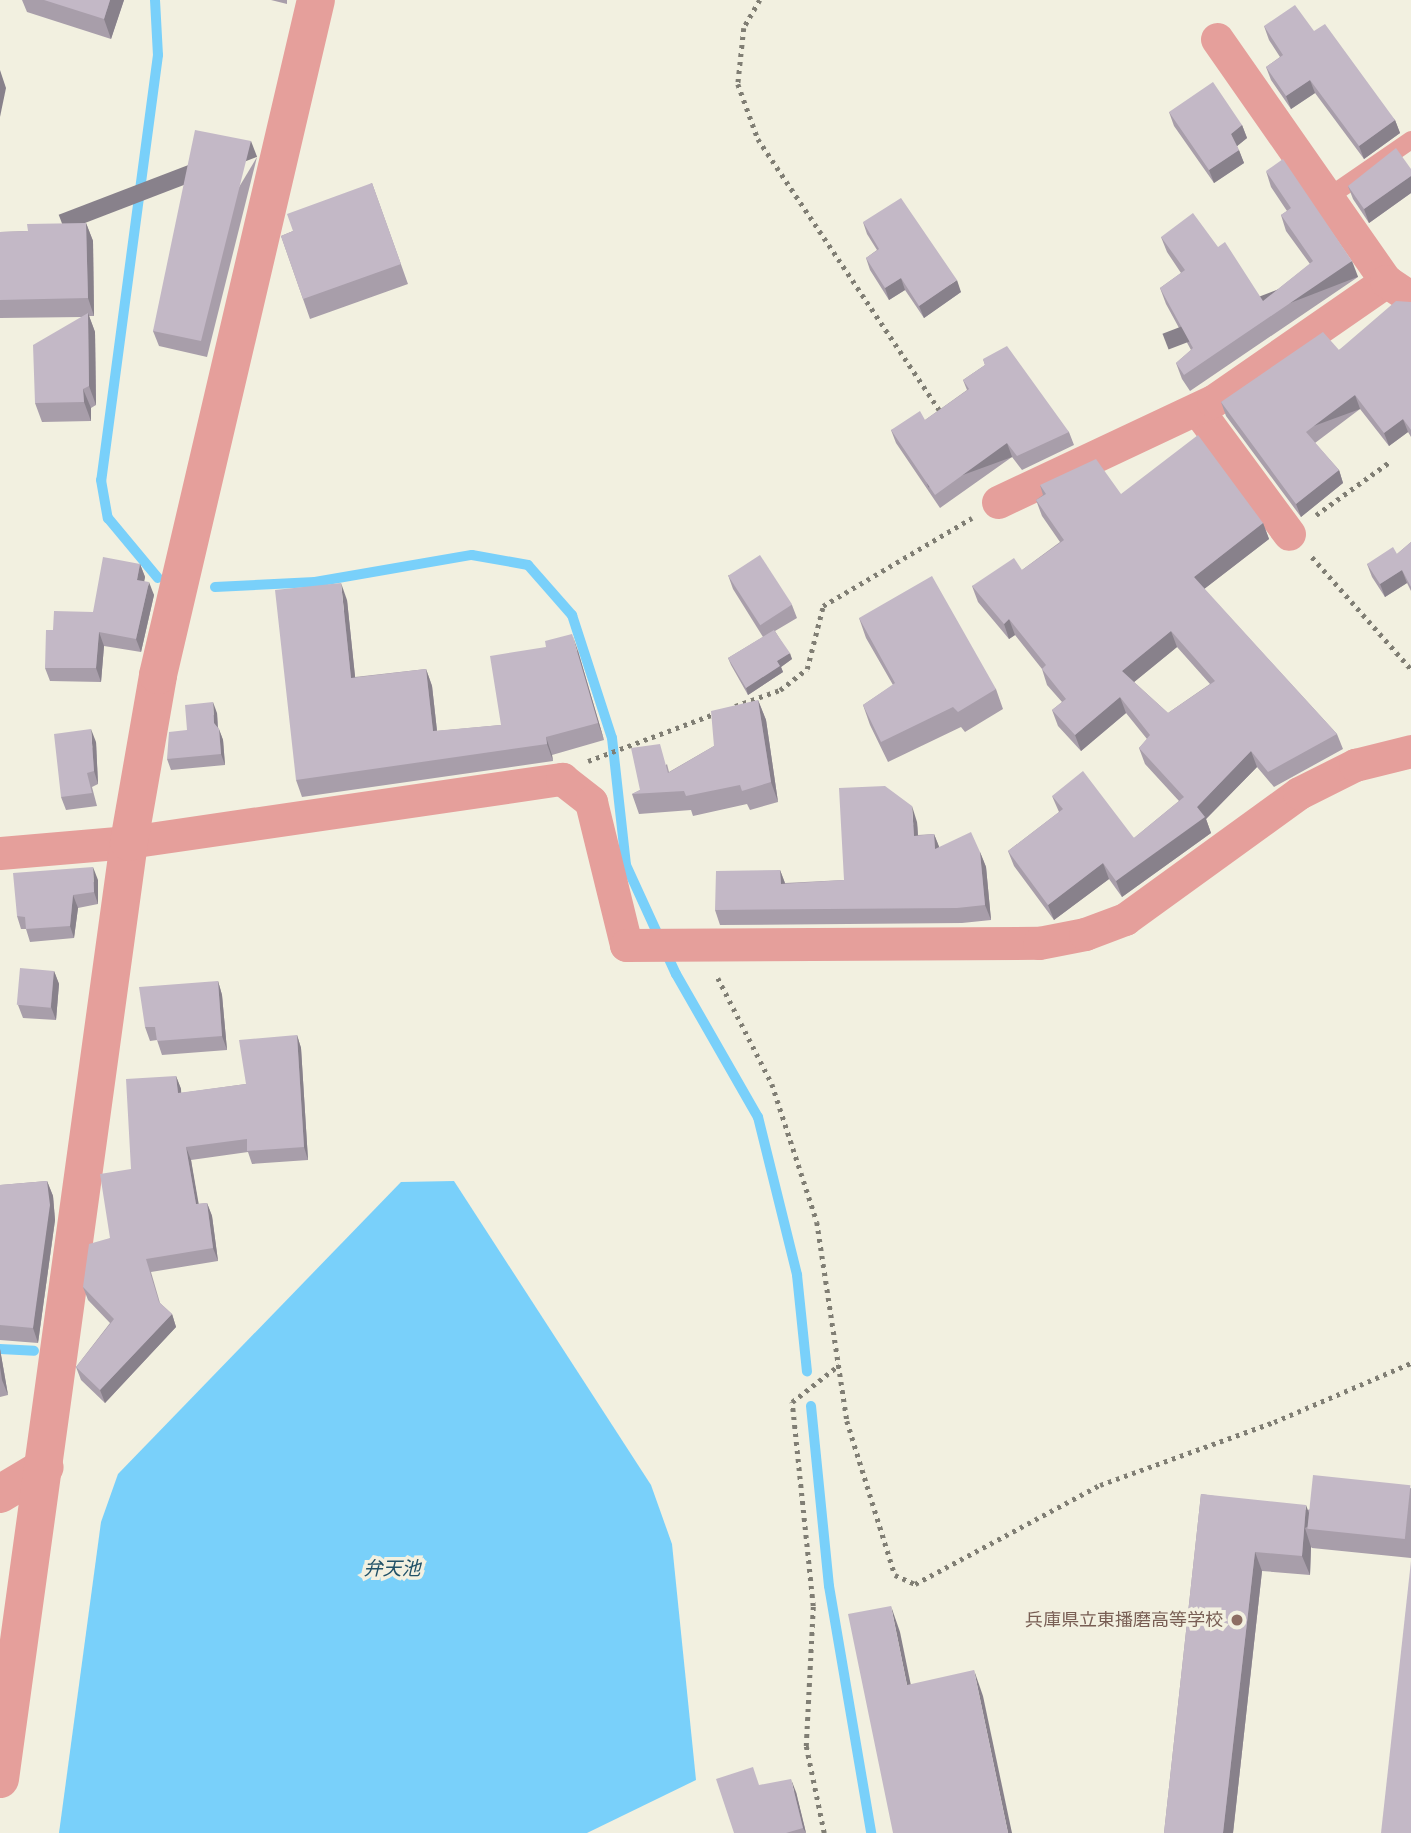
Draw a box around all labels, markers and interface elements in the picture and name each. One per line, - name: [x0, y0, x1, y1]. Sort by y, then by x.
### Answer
- water label: 弁天池: [364, 1559, 420, 1581]
- place label: 兵庫県立東播磨高等学校: [1025, 1609, 1223, 1631]
- marker: 兵庫県立東播磨高等学校: [1229, 1612, 1245, 1628]

